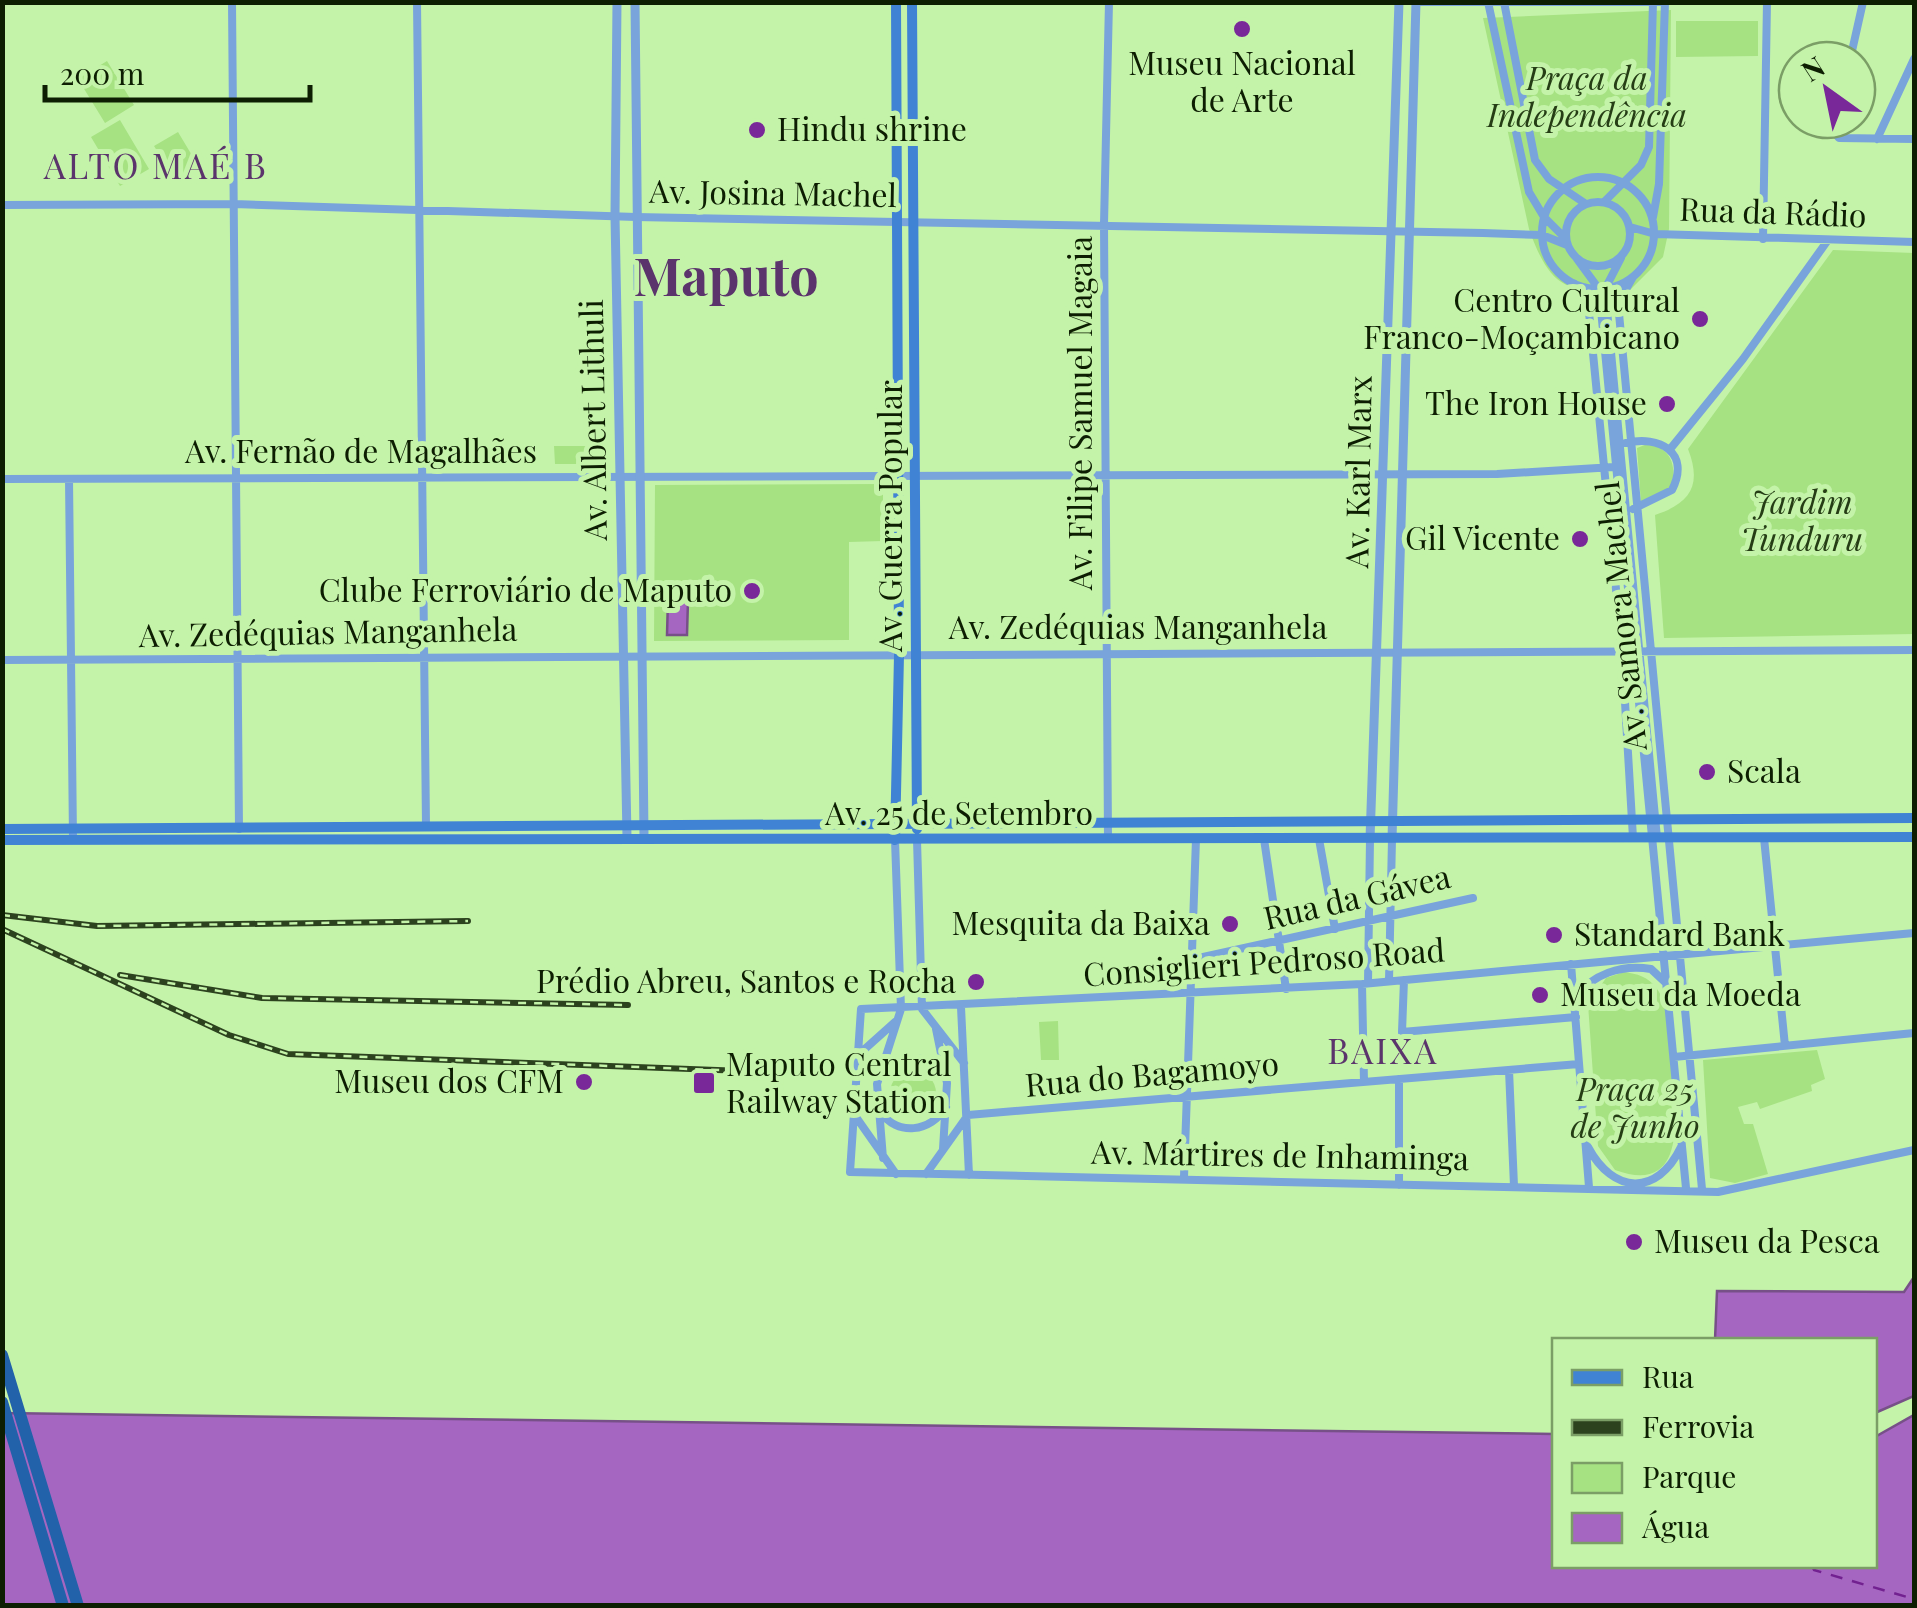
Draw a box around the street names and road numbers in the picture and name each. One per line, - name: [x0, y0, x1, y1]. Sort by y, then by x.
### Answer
- street label: Av. Josina Machel: [648, 168, 897, 215]
- street label: Rua da Rádio: [1679, 186, 1867, 235]
- street label: Av. Filipe Samuel Magaia: [1057, 236, 1100, 591]
- street label: Av. Albert Lithuli: [568, 299, 615, 542]
- street label: Av. Karl Marx: [1333, 375, 1380, 570]
- street label: Av. Guerra Popular: [867, 380, 910, 653]
- street label: Av. Fernão de Magalhães: [184, 428, 537, 471]
- street label: Av. Samora Machel: [1584, 479, 1655, 754]
- street label: Av. Zedéquias Manganhela: [948, 604, 1327, 647]
- street label: Av. Zedéquias Manganhela: [137, 606, 518, 655]
- street label: Av. 25 de Setembro: [824, 790, 1093, 833]
- street label: Rua da Gávea: [1259, 853, 1454, 938]
- street label: Consiglieri Pedroso Road: [1082, 926, 1446, 995]
- street label: Rua do Bagamoyo: [1023, 1040, 1280, 1105]
- street label: Av. Mártires de Inhaminga: [1090, 1129, 1469, 1178]

